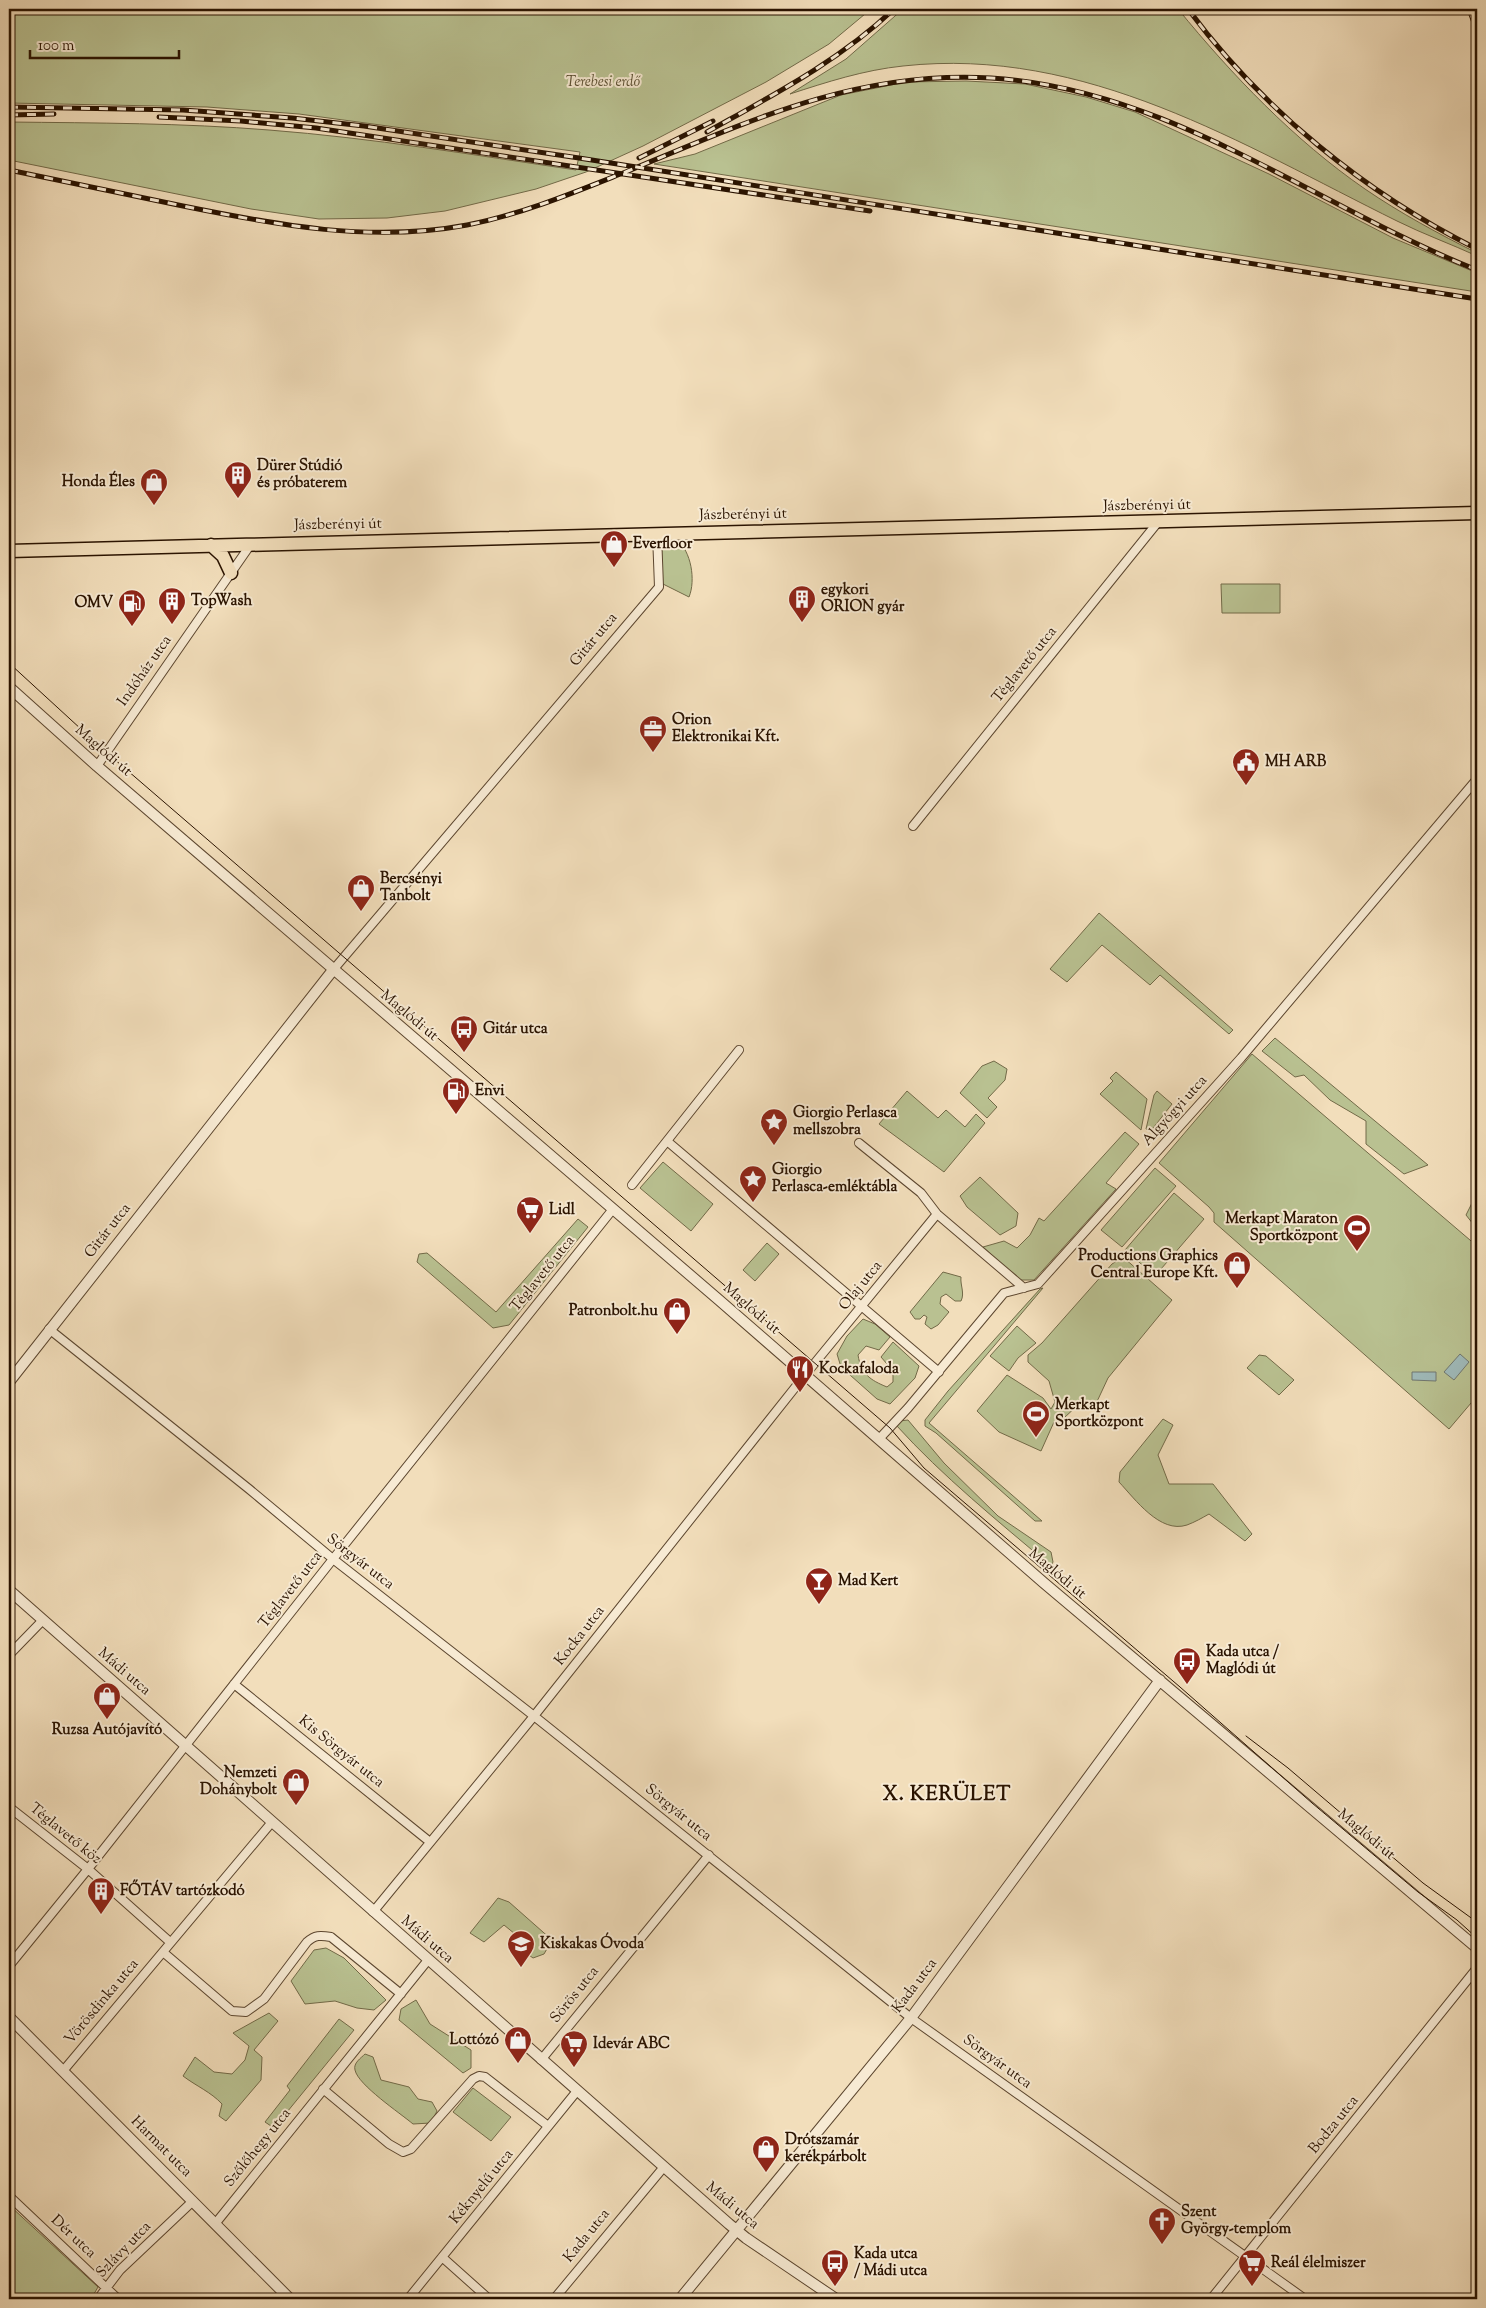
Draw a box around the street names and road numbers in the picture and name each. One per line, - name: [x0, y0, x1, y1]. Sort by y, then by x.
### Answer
- street label: Jászberényi út: [1102, 495, 1191, 517]
- street label: Jászberényi út: [698, 504, 787, 526]
- street label: Jászberényi út: [293, 514, 382, 536]
- street label: Gitár utca: [565, 608, 623, 671]
- street label: Téglavető utca: [988, 622, 1062, 708]
- street label: Indóház utca: [113, 631, 177, 711]
- street label: Maglódi út: [70, 720, 136, 782]
- street label: Maglódi út: [376, 986, 442, 1046]
- street label: Algyógyi utca: [1138, 1071, 1213, 1151]
- street label: Gitár utca: [80, 1199, 136, 1263]
- street label: Téglavető utca: [506, 1231, 580, 1317]
- street label: Olaj utca: [834, 1257, 888, 1315]
- street label: Maglódi út: [718, 1278, 784, 1340]
- street label: Sörgyár utca: [322, 1529, 398, 1595]
- street label: Maglódi út: [1024, 1544, 1090, 1604]
- street label: Téglavető utca: [254, 1547, 328, 1633]
- street label: Kocka utca: [550, 1602, 610, 1670]
- street label: Mádi utca: [93, 1643, 155, 1701]
- street label: Kis Sörgyár utca: [294, 1711, 388, 1793]
- street label: Sörgyár utca: [640, 1779, 716, 1847]
- street label: Téglavető köz: [25, 1798, 106, 1870]
- street label: Maglódi út: [1333, 1805, 1399, 1865]
- street label: Mádi utca: [396, 1911, 458, 1969]
- street label: Kada utca: [887, 1954, 943, 2018]
- street label: Vörösdinka utca: [60, 1955, 144, 2049]
- street label: Sörös utca: [546, 1962, 604, 2028]
- street label: Sörgyár utca: [958, 2030, 1036, 2094]
- street label: Bodza utca: [1304, 2091, 1364, 2159]
- street label: Szőlőhegy utca: [220, 2104, 296, 2192]
- street label: Harmat utca: [126, 2112, 196, 2182]
- street label: Kéknyelű utca: [445, 2145, 519, 2229]
- street label: Mádi utca: [701, 2177, 763, 2235]
- street label: Kada utca: [559, 2205, 615, 2267]
- street label: Dér utca: [46, 2211, 100, 2264]
- street label: Szlávy utca: [92, 2217, 156, 2283]

